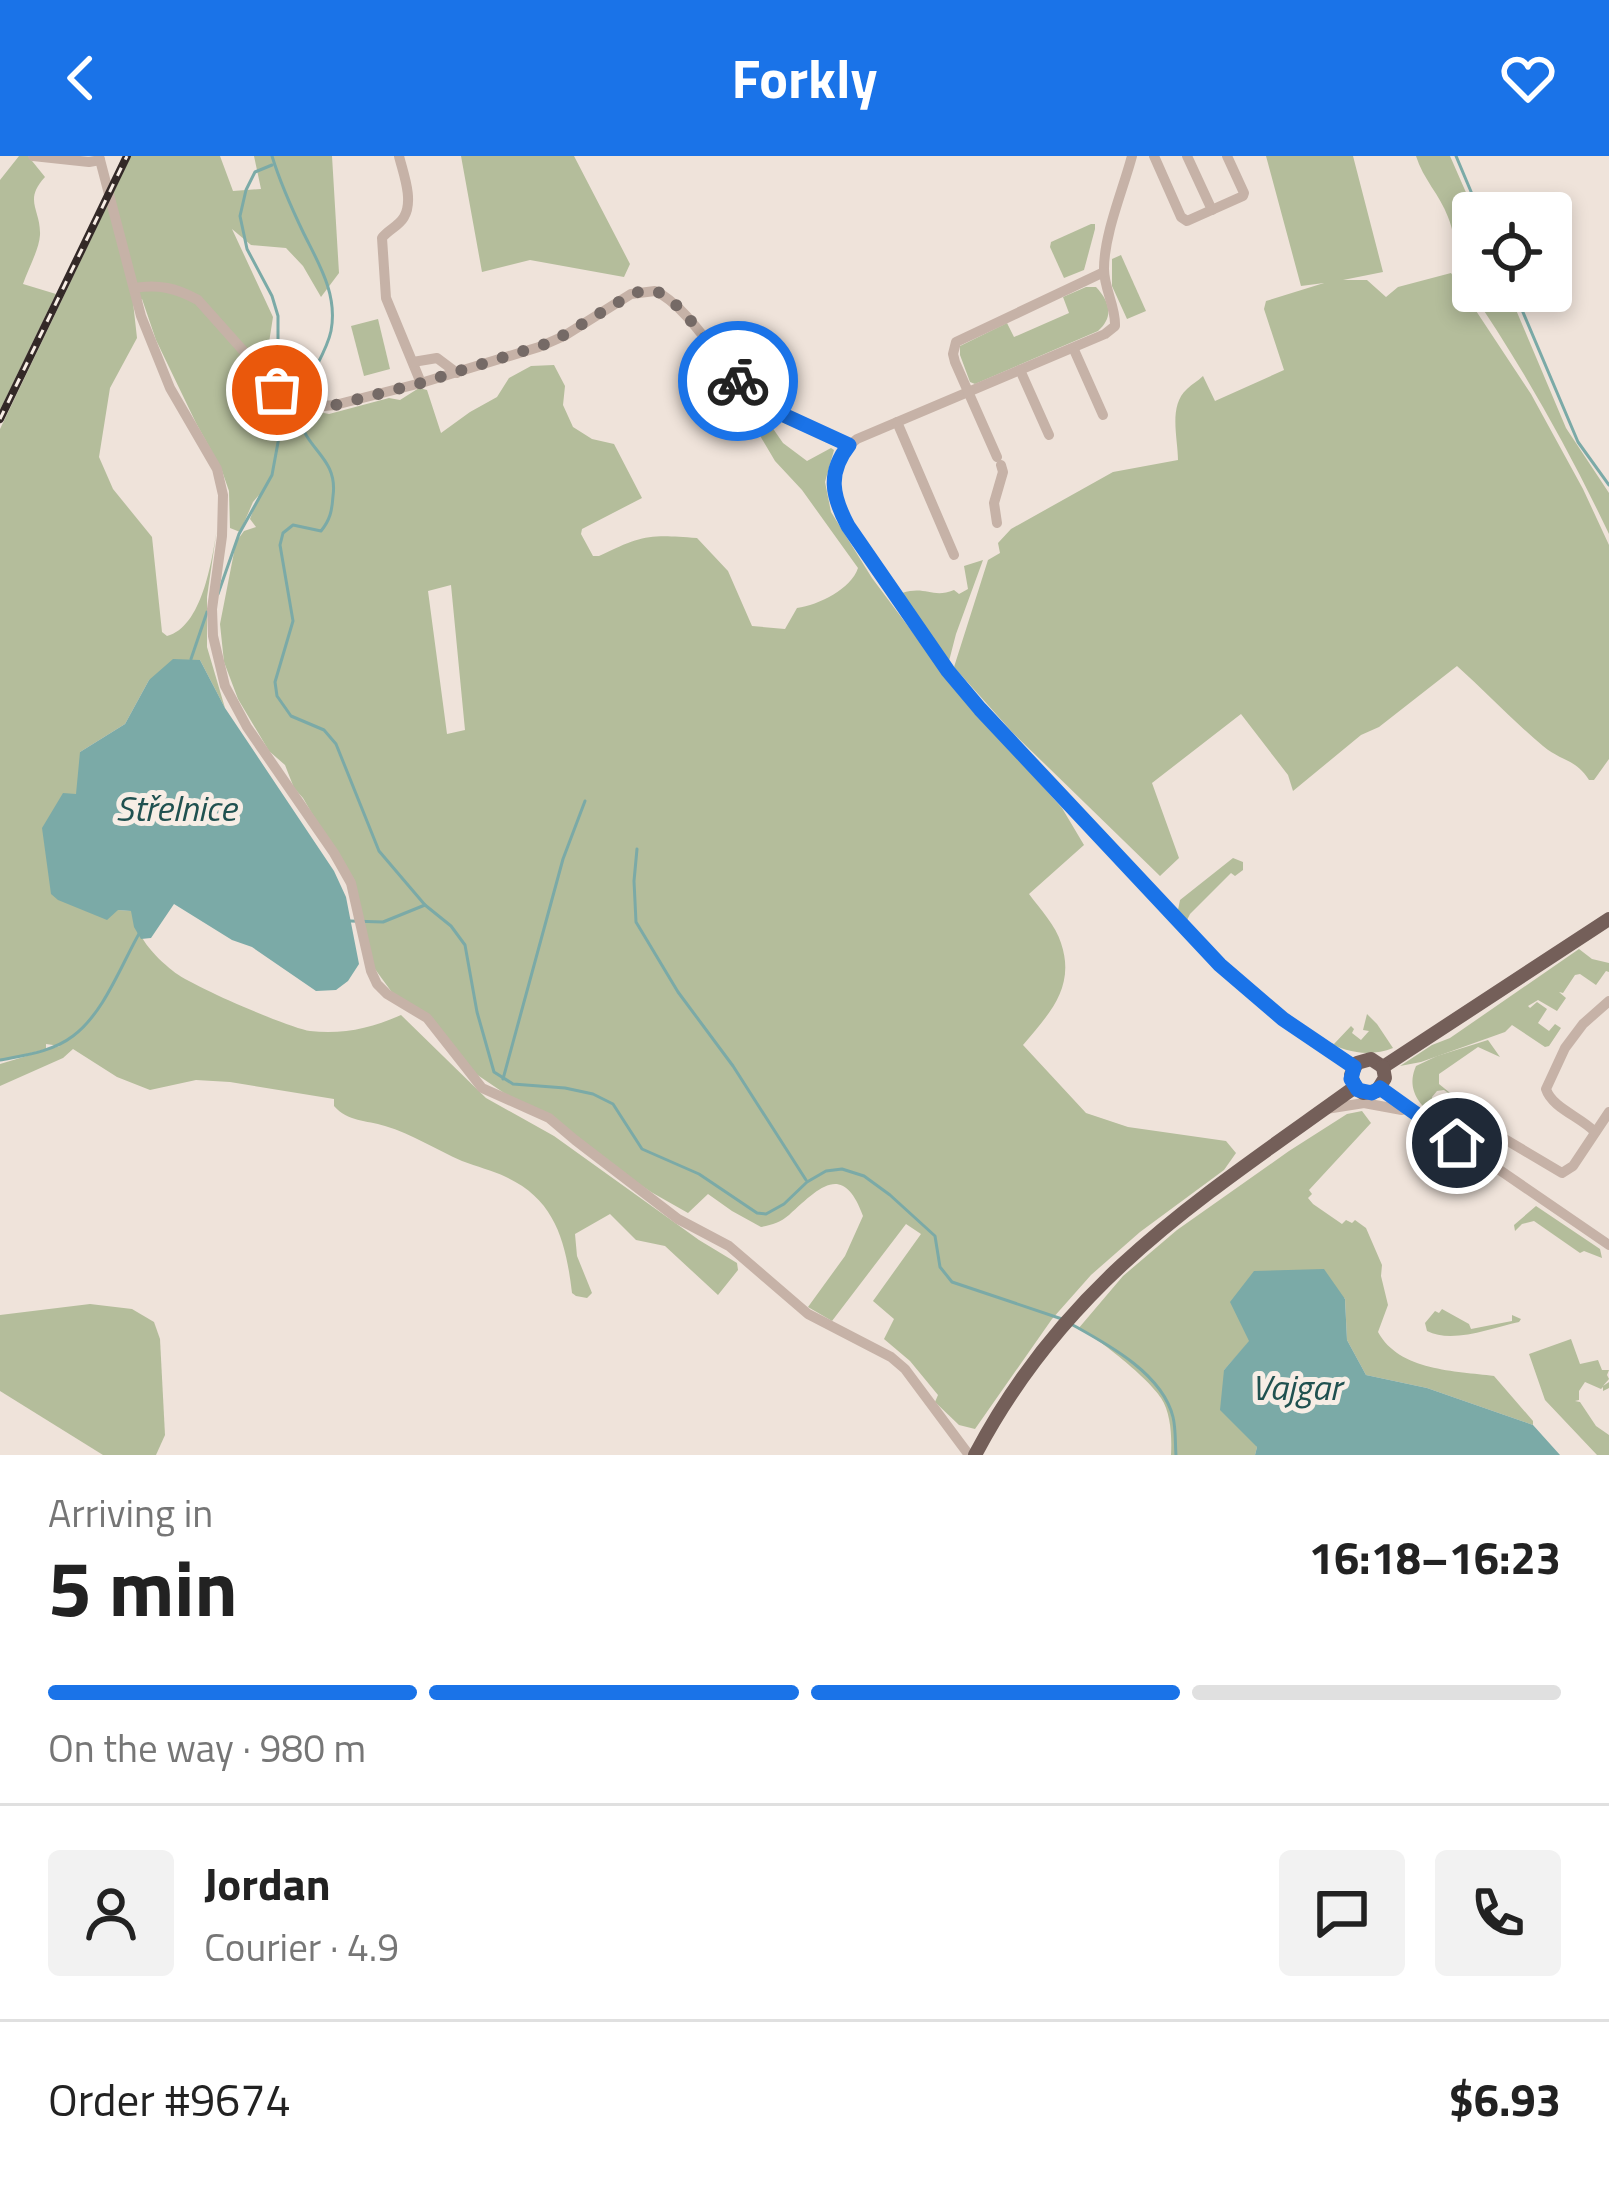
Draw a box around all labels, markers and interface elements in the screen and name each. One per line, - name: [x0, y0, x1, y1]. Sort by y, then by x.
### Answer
- text: Forkly: [732, 37, 877, 119]
- icon: back: [48, 45, 114, 111]
- icon: heart: [1495, 45, 1561, 111]
- map controls: [1452, 192, 1572, 312]
- button: locate: [1452, 192, 1572, 312]
- courier: [678, 321, 798, 441]
- pin: [226, 339, 328, 441]
- icon: bike: [705, 348, 771, 414]
- icon: bag: [244, 357, 310, 423]
- water label: Střelnice: [116, 780, 239, 835]
- pin: [1406, 1092, 1508, 1194]
- icon: home: [1424, 1110, 1490, 1176]
- water label: Vajgar: [1251, 1359, 1346, 1414]
- text: Arriving in: [48, 1483, 213, 1542]
- text: 16:18–16:23: [1309, 1523, 1561, 1591]
- text: 5 min: [48, 1528, 238, 1646]
- text: On the way · 980 m: [48, 1718, 366, 1777]
- text: Jordan: [204, 1849, 331, 1917]
- button: person: [48, 1850, 174, 1976]
- button: chat: [1279, 1850, 1405, 1976]
- button: phone: [1435, 1850, 1561, 1976]
- text: Courier · 4.9: [204, 1917, 399, 1976]
- text: Order #9674: [48, 2065, 291, 2133]
- text: $6.93: [1449, 2065, 1561, 2133]

